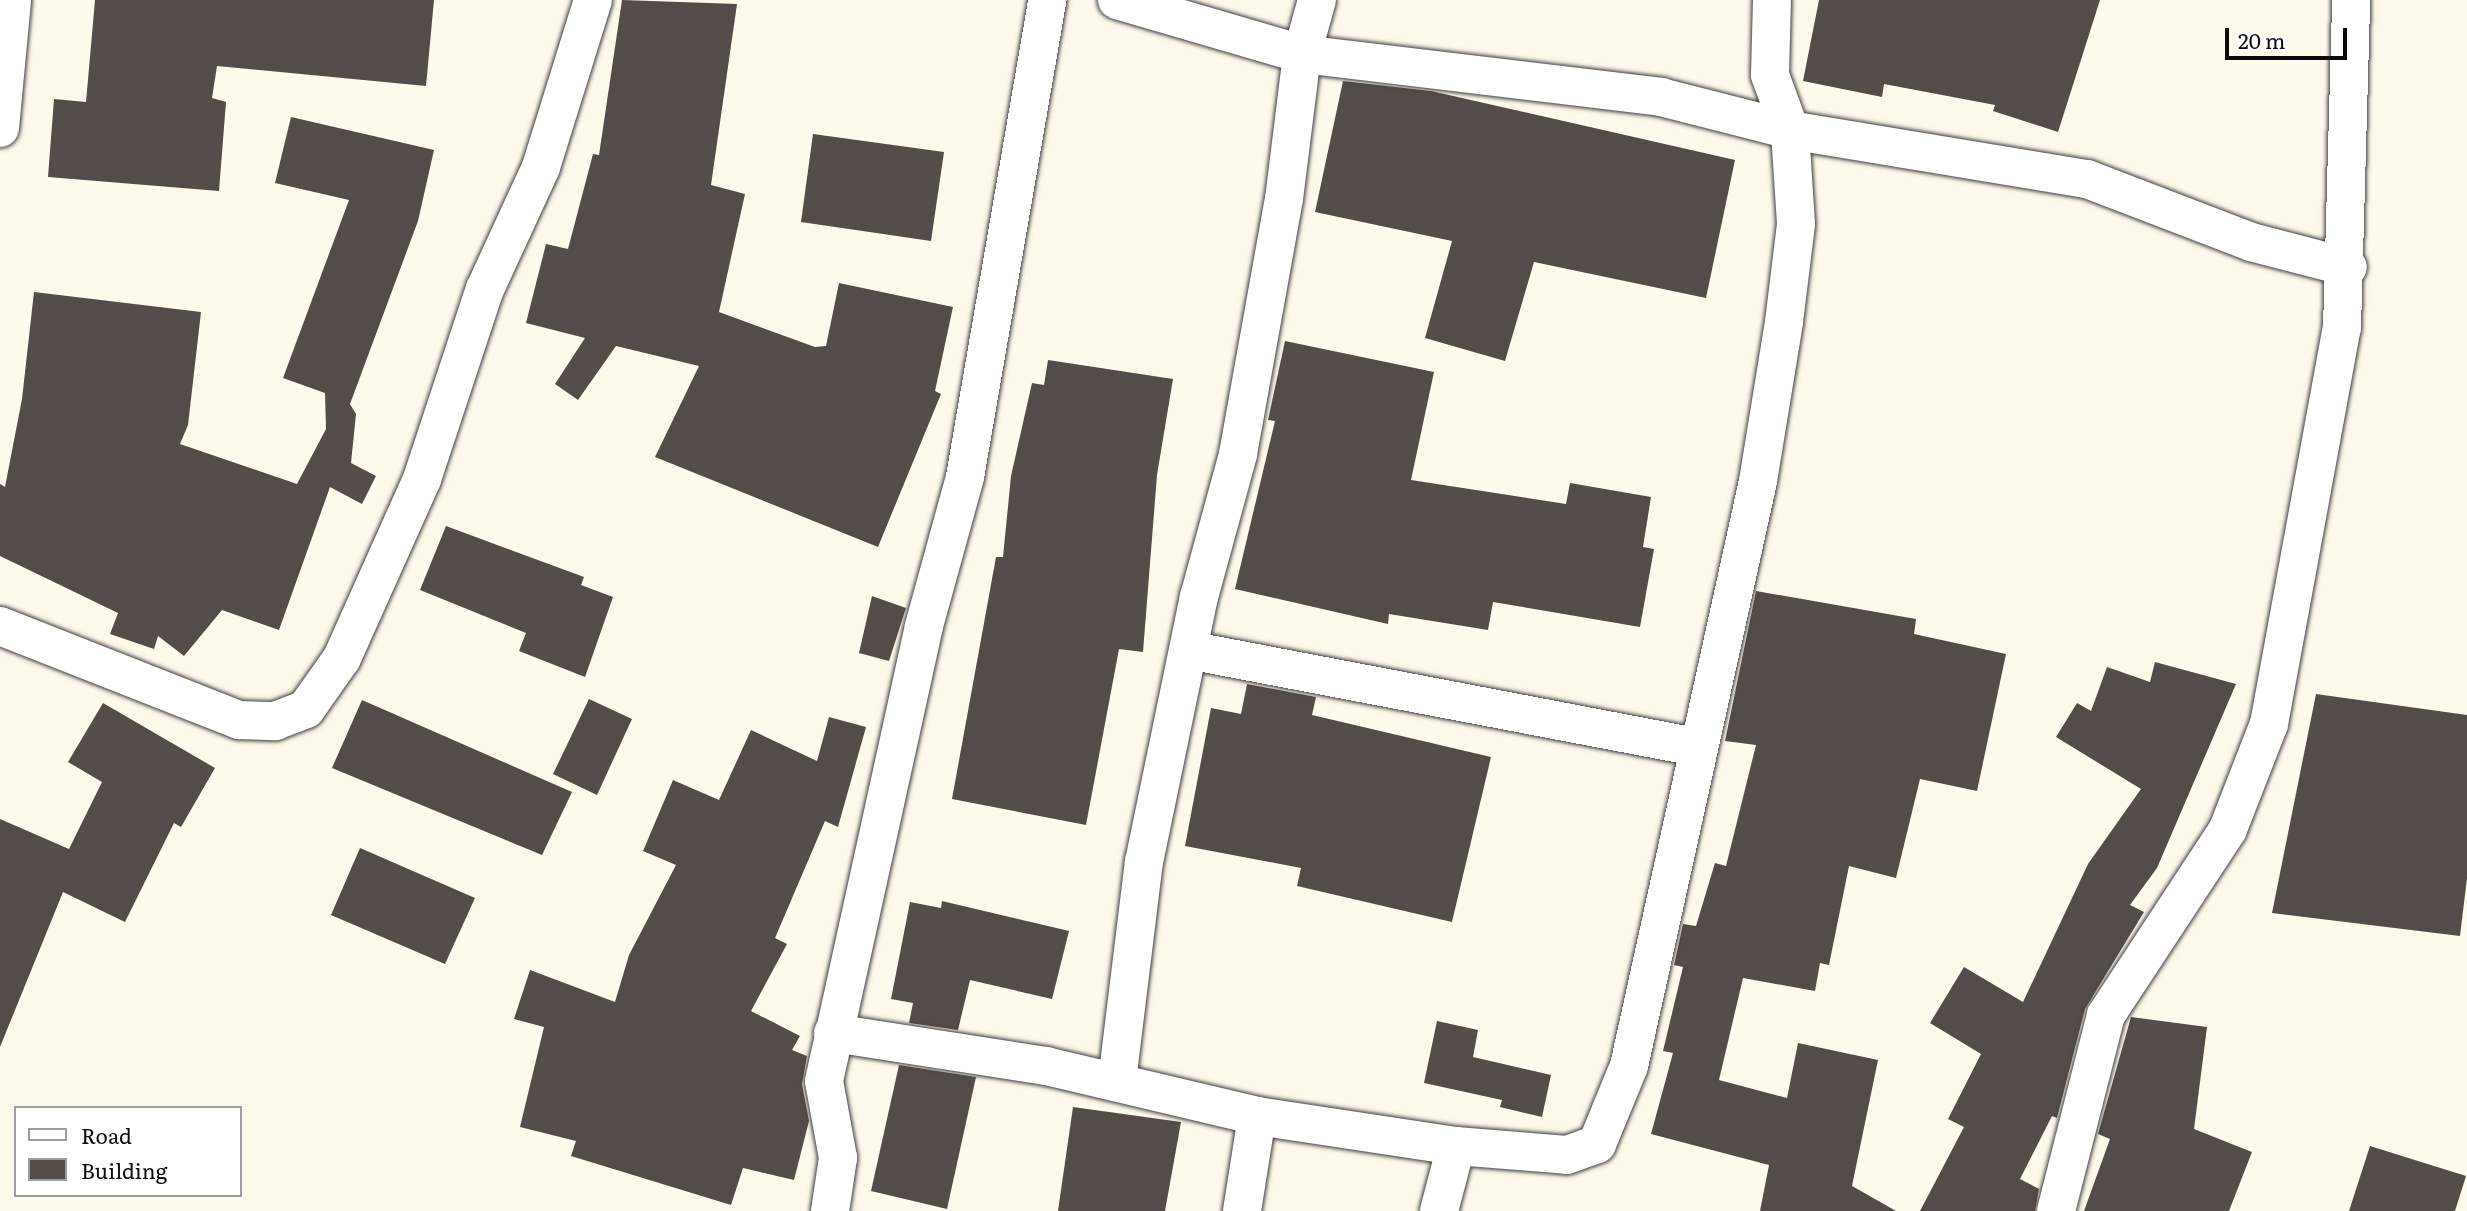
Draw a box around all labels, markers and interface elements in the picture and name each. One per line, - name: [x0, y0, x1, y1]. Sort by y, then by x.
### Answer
- scale bar: [2229, 14, 2352, 58]
- text: 20 m: [2238, 24, 2285, 55]
- legend: [14, 1106, 242, 1197]
- text: Road: [81, 1119, 132, 1150]
- text: Building: [81, 1154, 167, 1185]

